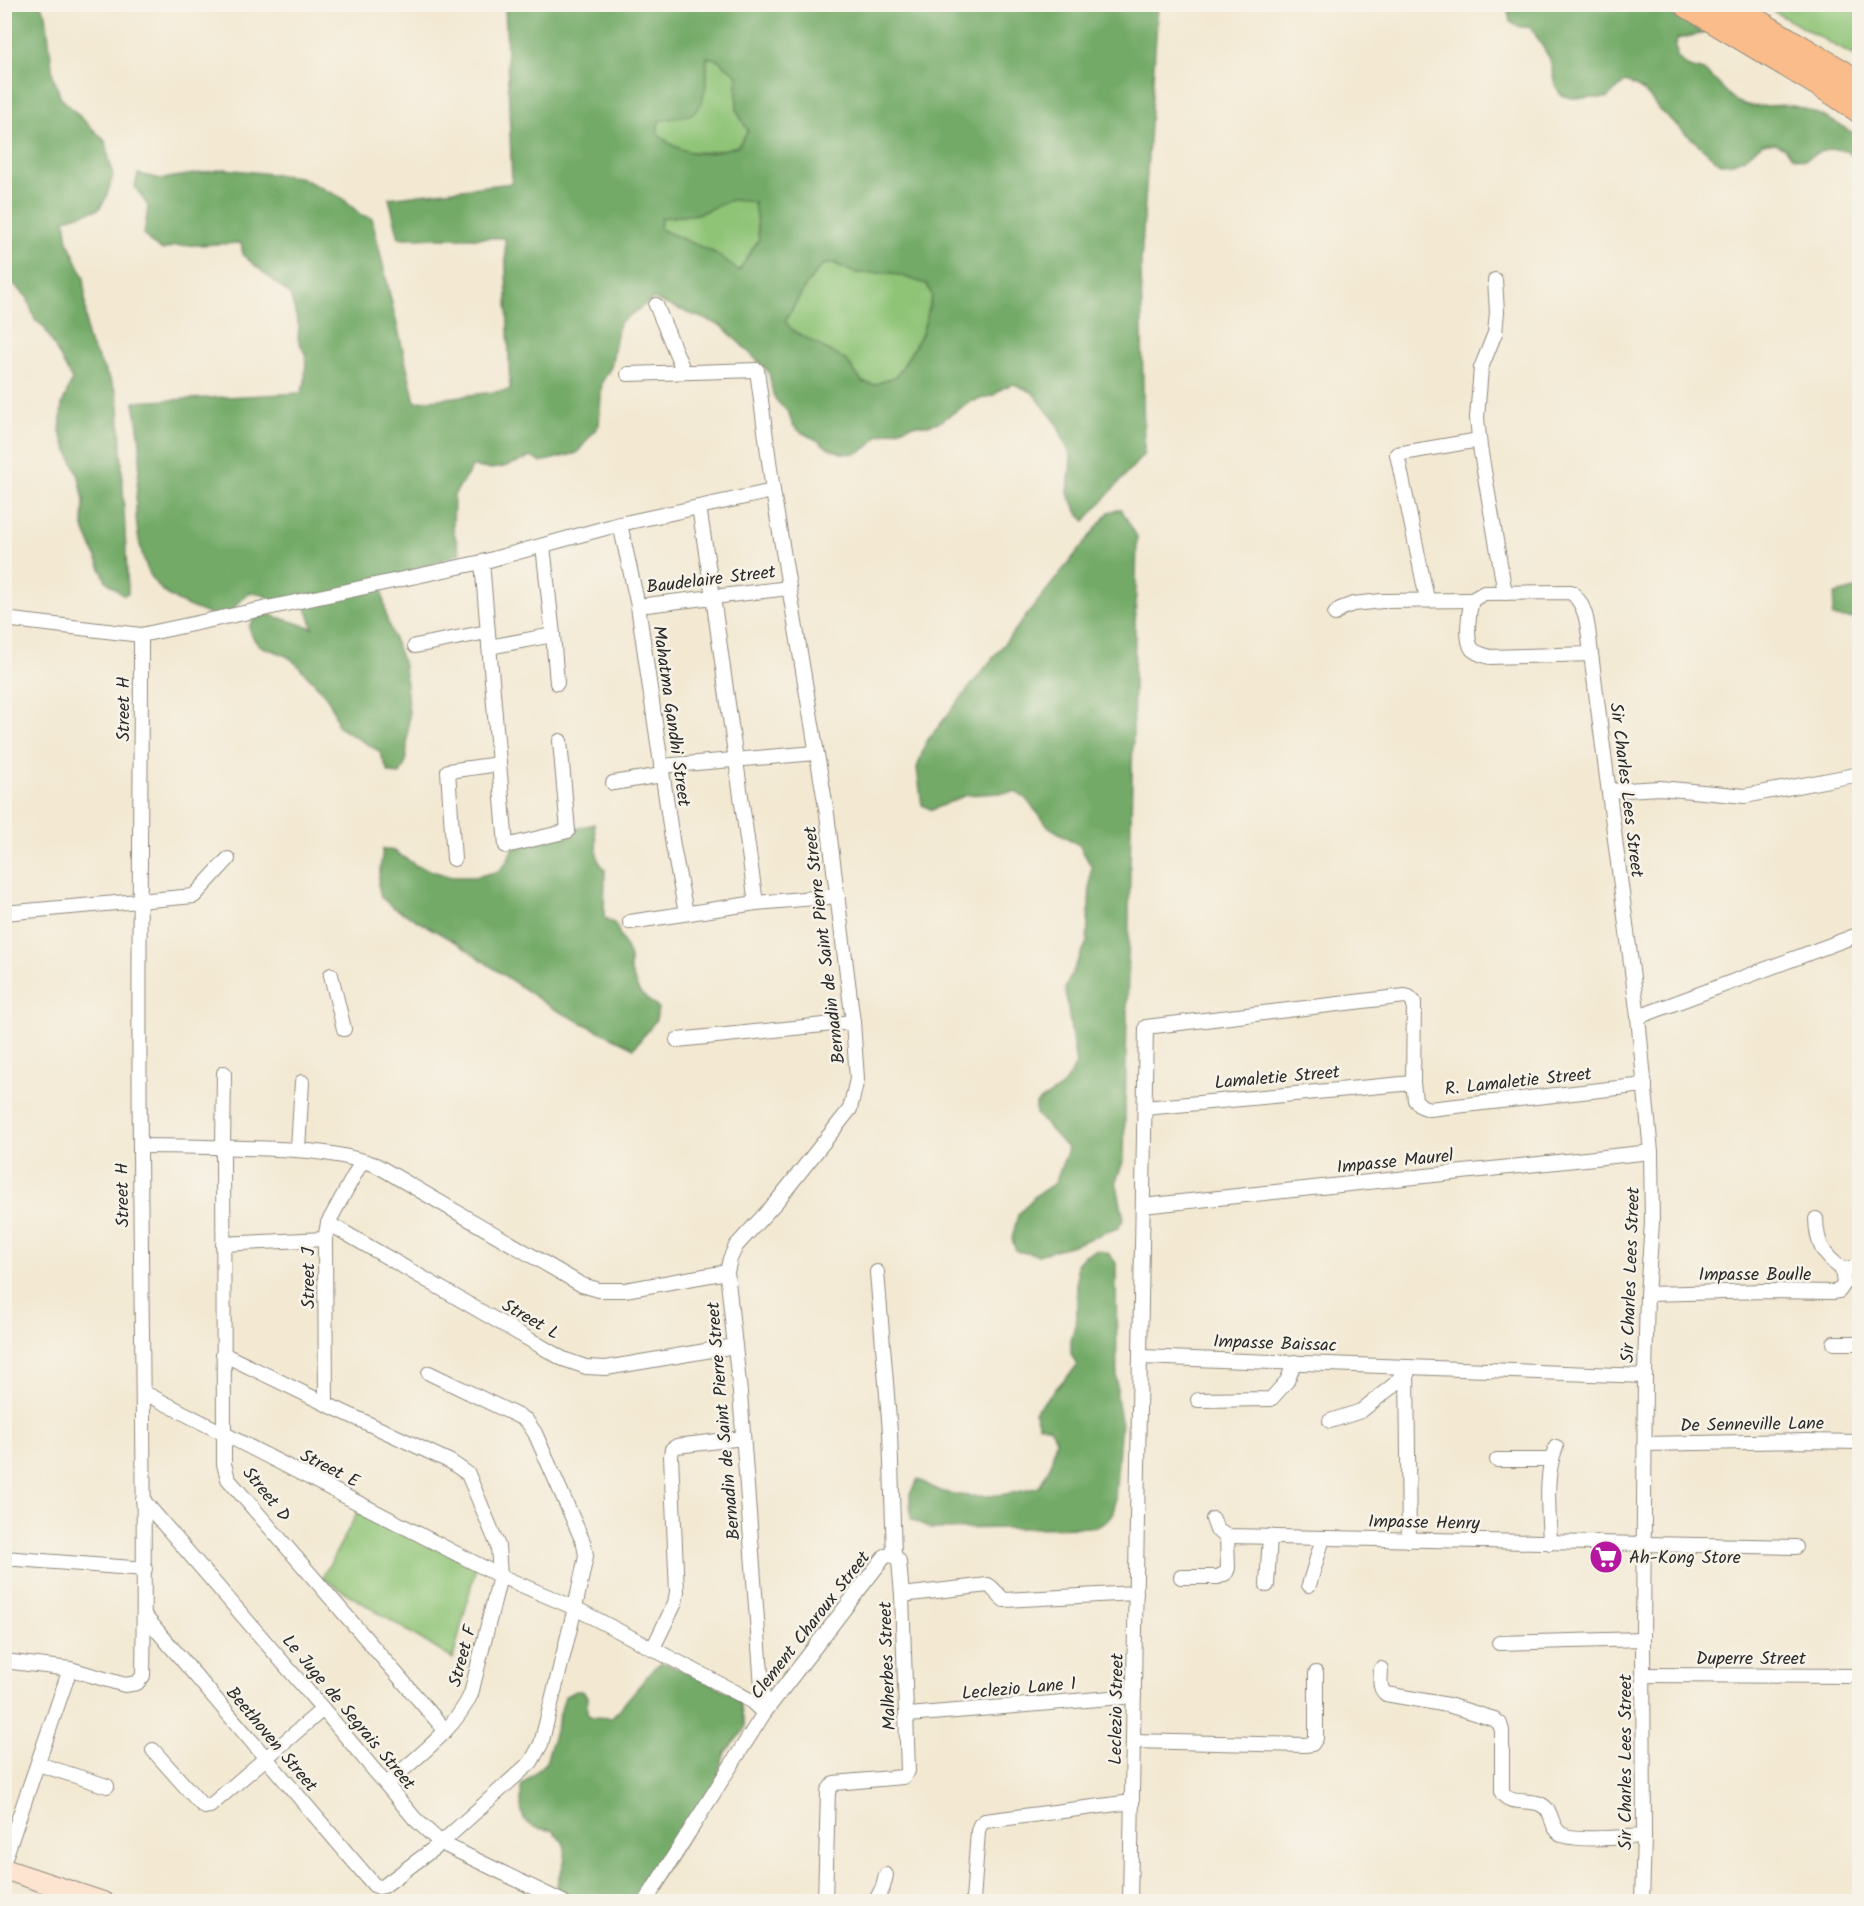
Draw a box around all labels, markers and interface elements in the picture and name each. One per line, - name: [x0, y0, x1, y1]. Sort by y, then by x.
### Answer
- street label: Baudelaire Street: [645, 558, 778, 603]
- street label: Mahatma Gandhi Street: [643, 624, 698, 810]
- street label: Street H: [110, 677, 139, 741]
- street label: Sir Charles Lees Street: [1600, 701, 1651, 880]
- street label: Bernadin de Saint Pierre Street: [796, 823, 854, 1065]
- street label: Lamaletie Street: [1213, 1058, 1342, 1098]
- street label: R. Lamaletie Street: [1443, 1060, 1594, 1105]
- street label: Impasse Maurel: [1335, 1142, 1456, 1183]
- street label: Street H: [108, 1162, 139, 1228]
- street label: Sir Charles Lees Street: [1614, 1186, 1649, 1363]
- street label: Street J: [295, 1247, 324, 1309]
- street label: Impasse Boulle: [1699, 1261, 1811, 1290]
- street label: Street L: [496, 1292, 565, 1349]
- street label: Bernadin de Saint Pierre Street: [700, 1300, 749, 1541]
- street label: Impasse Baissac: [1213, 1328, 1337, 1361]
- street label: De Senneville Lane: [1680, 1410, 1824, 1441]
- street label: Street E: [294, 1442, 365, 1497]
- street label: Street D: [234, 1461, 298, 1529]
- street label: Impasse Henry: [1368, 1508, 1481, 1539]
- supermarket icon: Ah-Kong Store: [1588, 1539, 1624, 1575]
- place label: Ah-Kong Store: [1629, 1544, 1741, 1573]
- street label: Clement Charoux Street: [744, 1545, 879, 1706]
- street label: Malherbes Street: [872, 1600, 905, 1731]
- street label: Street F: [441, 1621, 486, 1690]
- street label: Le Juge de Segrais Street: [274, 1629, 423, 1798]
- street label: Duperre Street: [1696, 1645, 1807, 1674]
- street label: Leclezio Street: [1102, 1652, 1133, 1765]
- street label: Leclezio Lane 1: [961, 1670, 1078, 1709]
- street label: Sir Charles Lees Street: [1612, 1673, 1641, 1850]
- street label: Beethoven Street: [218, 1681, 325, 1800]

